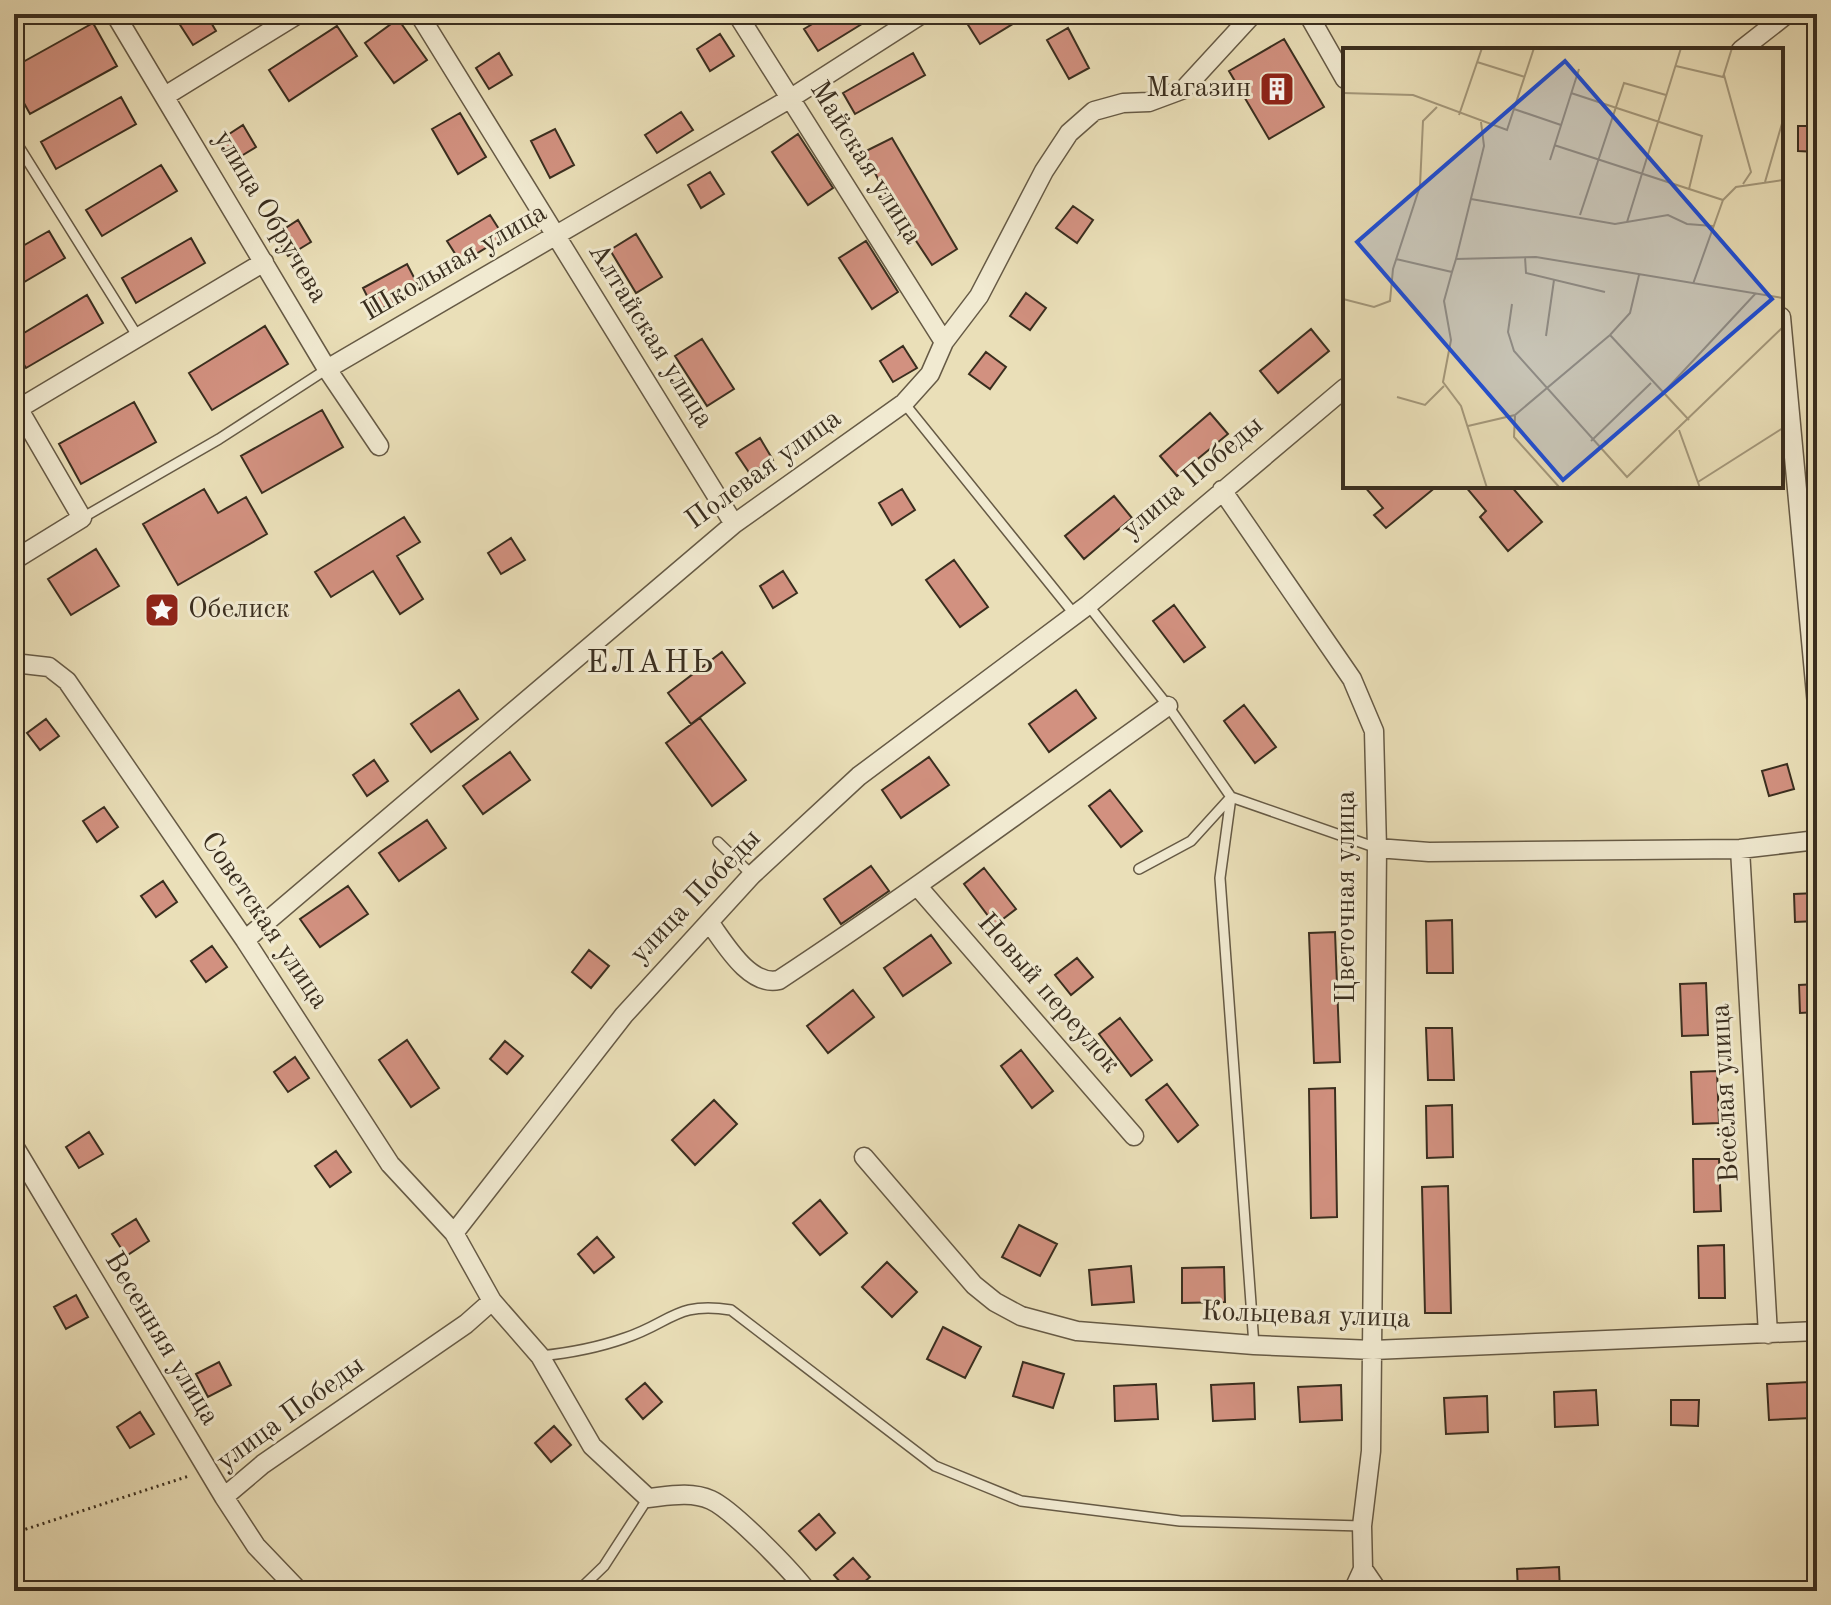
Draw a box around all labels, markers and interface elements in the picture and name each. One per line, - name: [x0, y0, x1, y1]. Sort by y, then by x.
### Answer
- inset map: [1343, 48, 1783, 488]
- building icon: Магазин: [1258, 70, 1296, 108]
- place label: Магазин: [1146, 75, 1251, 103]
- street label: Майская улица: [804, 77, 926, 250]
- street label: улица Обручева: [208, 126, 333, 308]
- street label: Школьная улица: [358, 199, 552, 327]
- street label: Алтайская улица: [582, 239, 718, 433]
- street label: Полевая улица: [681, 404, 847, 535]
- street label: улица Победы: [1117, 411, 1269, 545]
- place icon: Обелиск: [143, 591, 181, 629]
- place label: Обелиск: [188, 596, 290, 624]
- district label: ЕЛАНЬ: [586, 648, 716, 680]
- street label: Цветочная улица: [1333, 790, 1361, 1004]
- street label: улица Победы: [625, 825, 767, 969]
- street label: Советская улица: [195, 828, 333, 1014]
- street label: Новый переулок: [971, 909, 1125, 1079]
- street label: Весёлая улица: [1707, 1003, 1745, 1183]
- street label: Весенняя улица: [98, 1248, 224, 1431]
- street label: Кольцевая улица: [1201, 1298, 1411, 1334]
- street label: улица Победы: [212, 1351, 370, 1477]

